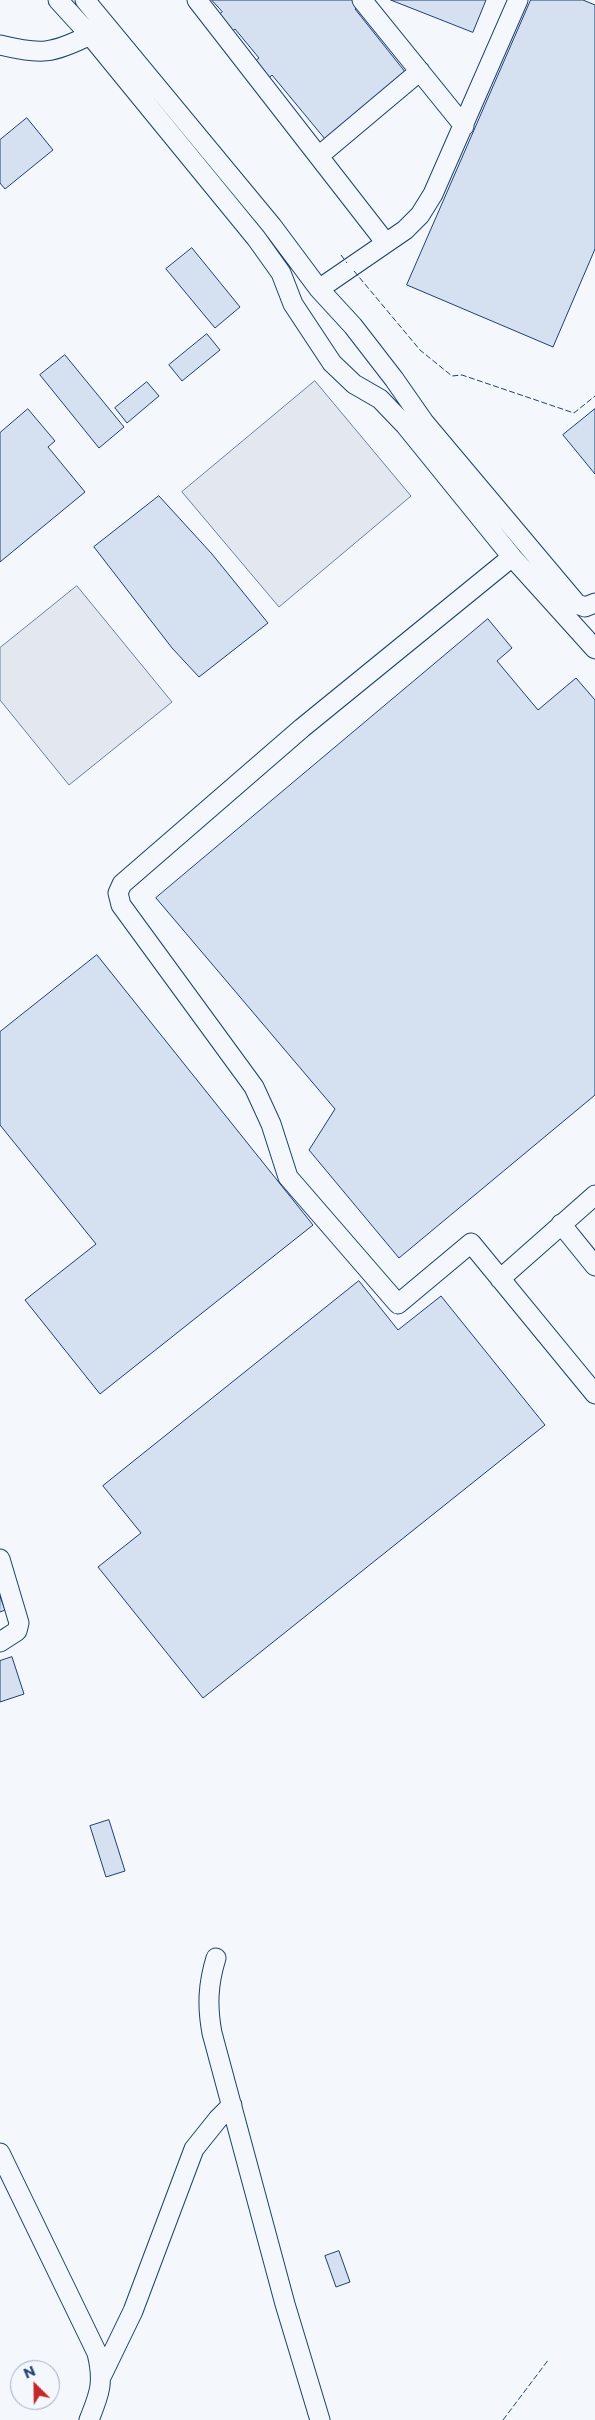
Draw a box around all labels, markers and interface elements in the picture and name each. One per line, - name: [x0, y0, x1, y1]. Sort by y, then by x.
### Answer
- north arrow: [10, 2360, 60, 2410]
- text: N: [21, 2362, 38, 2383]

